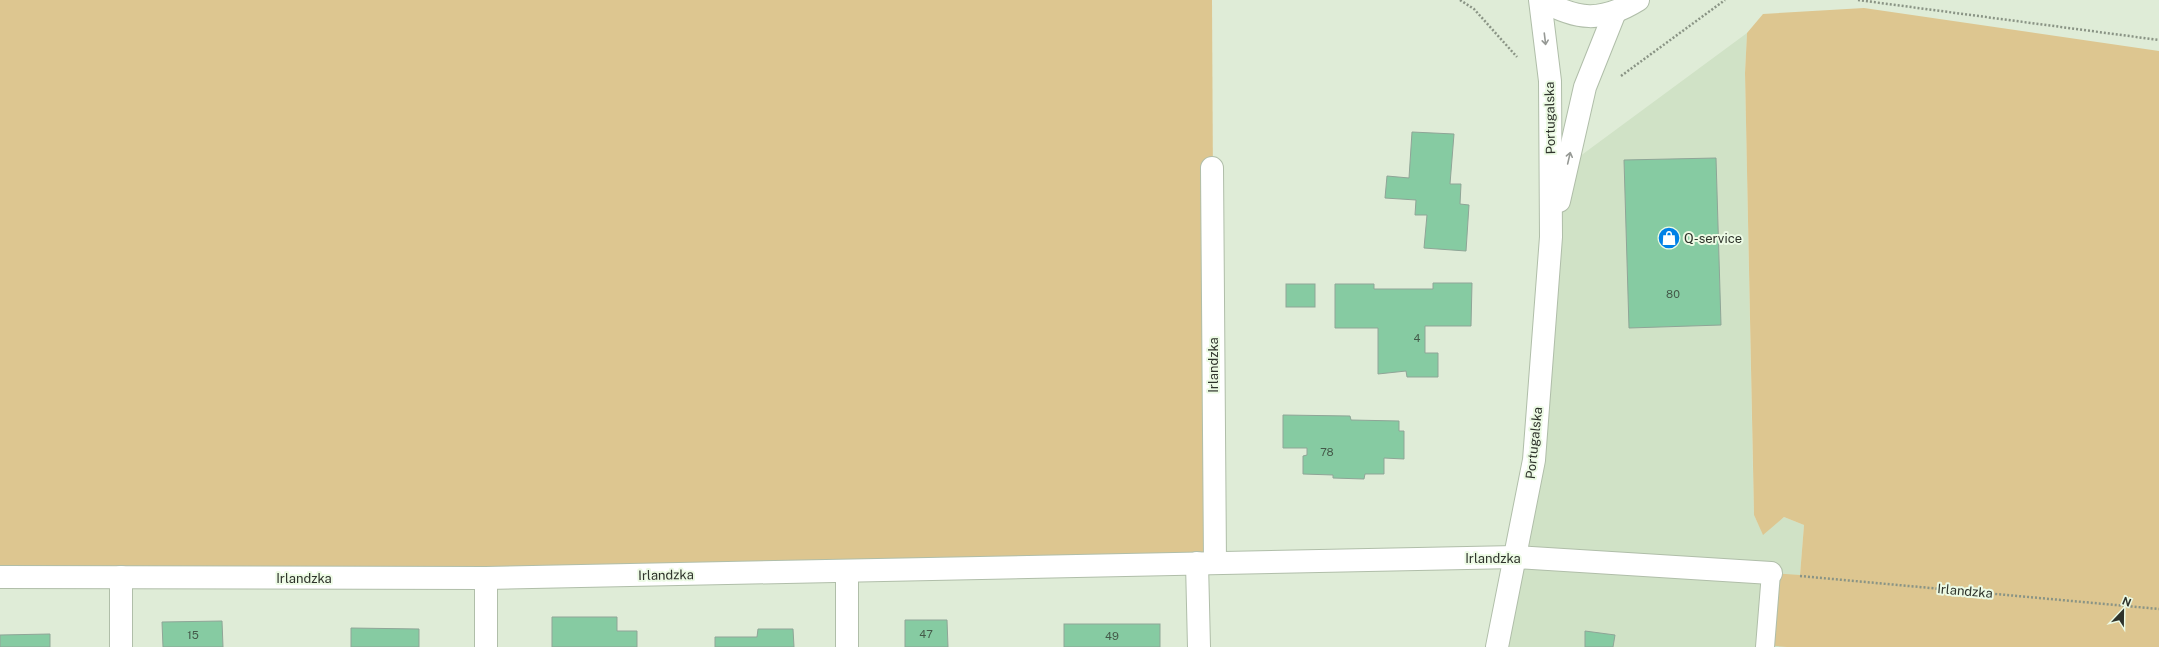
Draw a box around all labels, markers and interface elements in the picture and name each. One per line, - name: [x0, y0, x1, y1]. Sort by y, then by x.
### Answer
- one-way arrow: [1541, 32, 1549, 45]
- street label: Portugalska: [1542, 82, 1558, 154]
- one-way arrow: [1566, 152, 1574, 165]
- shop icon: Q-service: [1656, 225, 1682, 251]
- place label: Q-service: [1684, 231, 1742, 246]
- house number: 80: [1666, 288, 1680, 300]
- house number: 4: [1414, 332, 1421, 344]
- street label: Irlandzka: [1206, 337, 1221, 393]
- street label: Portugalska: [1523, 406, 1545, 480]
- house number: 78: [1320, 446, 1334, 458]
- street label: Irlandzka: [1465, 551, 1521, 566]
- street label: Irlandzka: [638, 567, 694, 583]
- street label: Irlandzka: [276, 571, 332, 586]
- street label: Irlandzka: [1937, 581, 1993, 601]
- north arrow: [2103, 591, 2143, 631]
- text: N: [2121, 595, 2133, 609]
- house number: 47: [919, 628, 933, 640]
- house number: 15: [187, 629, 199, 641]
- house number: 49: [1105, 630, 1119, 642]

